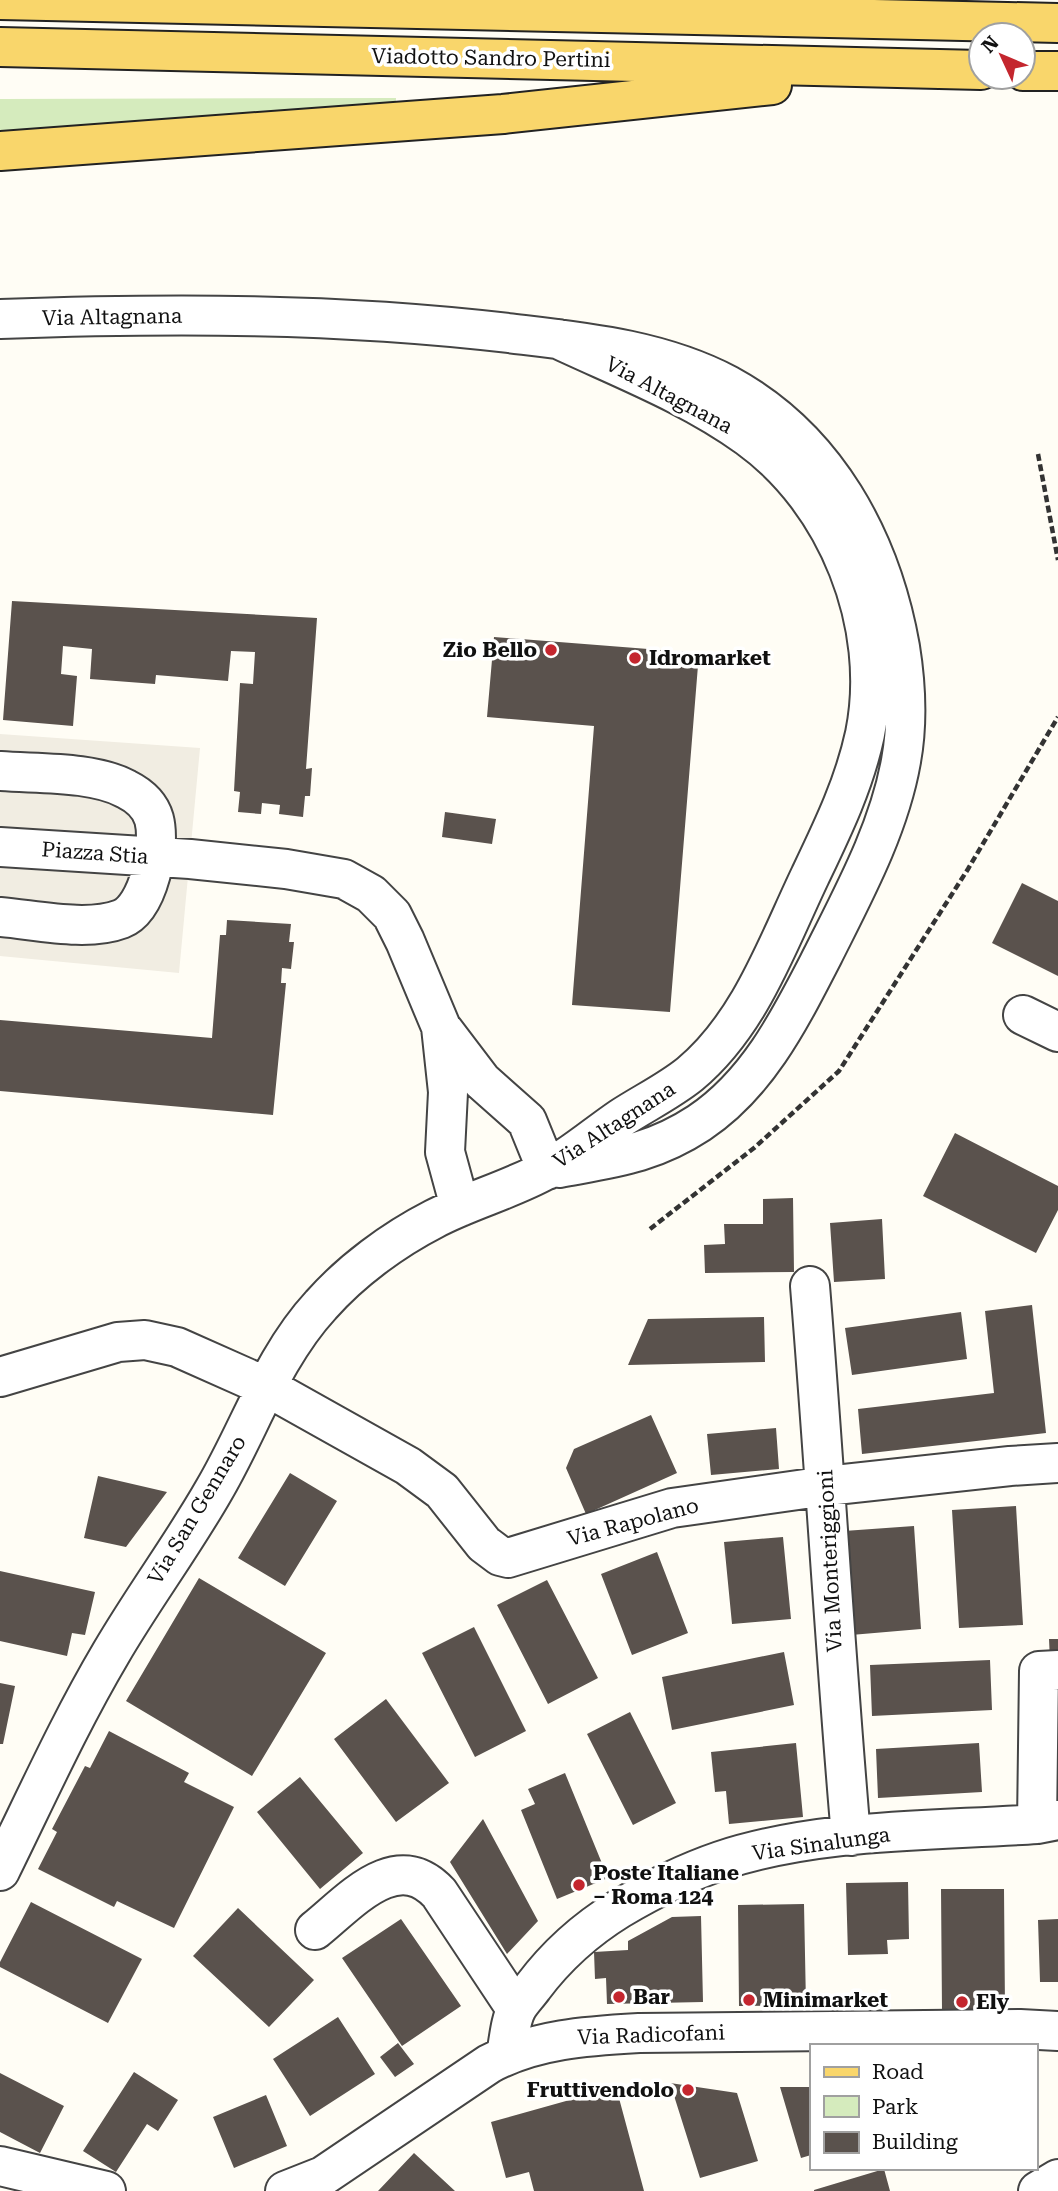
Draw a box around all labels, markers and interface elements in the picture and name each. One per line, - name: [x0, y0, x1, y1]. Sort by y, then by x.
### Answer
- north arrow: [967, 21, 1037, 91]
- text: N: [977, 31, 1004, 58]
- street label: Viadotto Sandro Pertini: [371, 44, 611, 72]
- street label: Via Altagnana: [42, 304, 183, 330]
- street label: Via Altagnana: [601, 351, 737, 439]
- place label: Zio Bello: [443, 638, 537, 662]
- marker: Zio Bello: [543, 642, 559, 658]
- place label: Idromarket: [649, 646, 771, 670]
- marker: Idromarket: [627, 650, 643, 666]
- street label: Piazza Stia: [41, 837, 150, 869]
- street label: Via Altagnana: [549, 1076, 680, 1173]
- street label: Via San Gennaro: [143, 1431, 251, 1589]
- street label: Via Monteriggioni: [813, 1469, 847, 1653]
- street label: Via Rapolano: [565, 1493, 701, 1551]
- street label: Via Sinalunga: [751, 1822, 892, 1866]
- place label: Poste Italiane – Roma 124: [593, 1861, 739, 1909]
- marker: Poste Italiane – Roma 124: [571, 1877, 587, 1893]
- place label: Bar: [633, 1985, 670, 2009]
- place label: Minimarket: [763, 1988, 888, 2012]
- marker: Bar: [611, 1989, 627, 2005]
- place label: Ely: [976, 1990, 1010, 2014]
- marker: Minimarket: [741, 1992, 757, 2008]
- marker: Ely: [954, 1994, 970, 2010]
- street label: Via Radicofani: [577, 2020, 726, 2050]
- legend: [810, 2044, 1037, 2170]
- text: Road: [872, 2060, 924, 2084]
- place label: Fruttivendolo: [527, 2078, 674, 2102]
- marker: Fruttivendolo: [680, 2082, 696, 2098]
- text: Park: [872, 2095, 918, 2119]
- text: Building: [872, 2130, 958, 2154]

